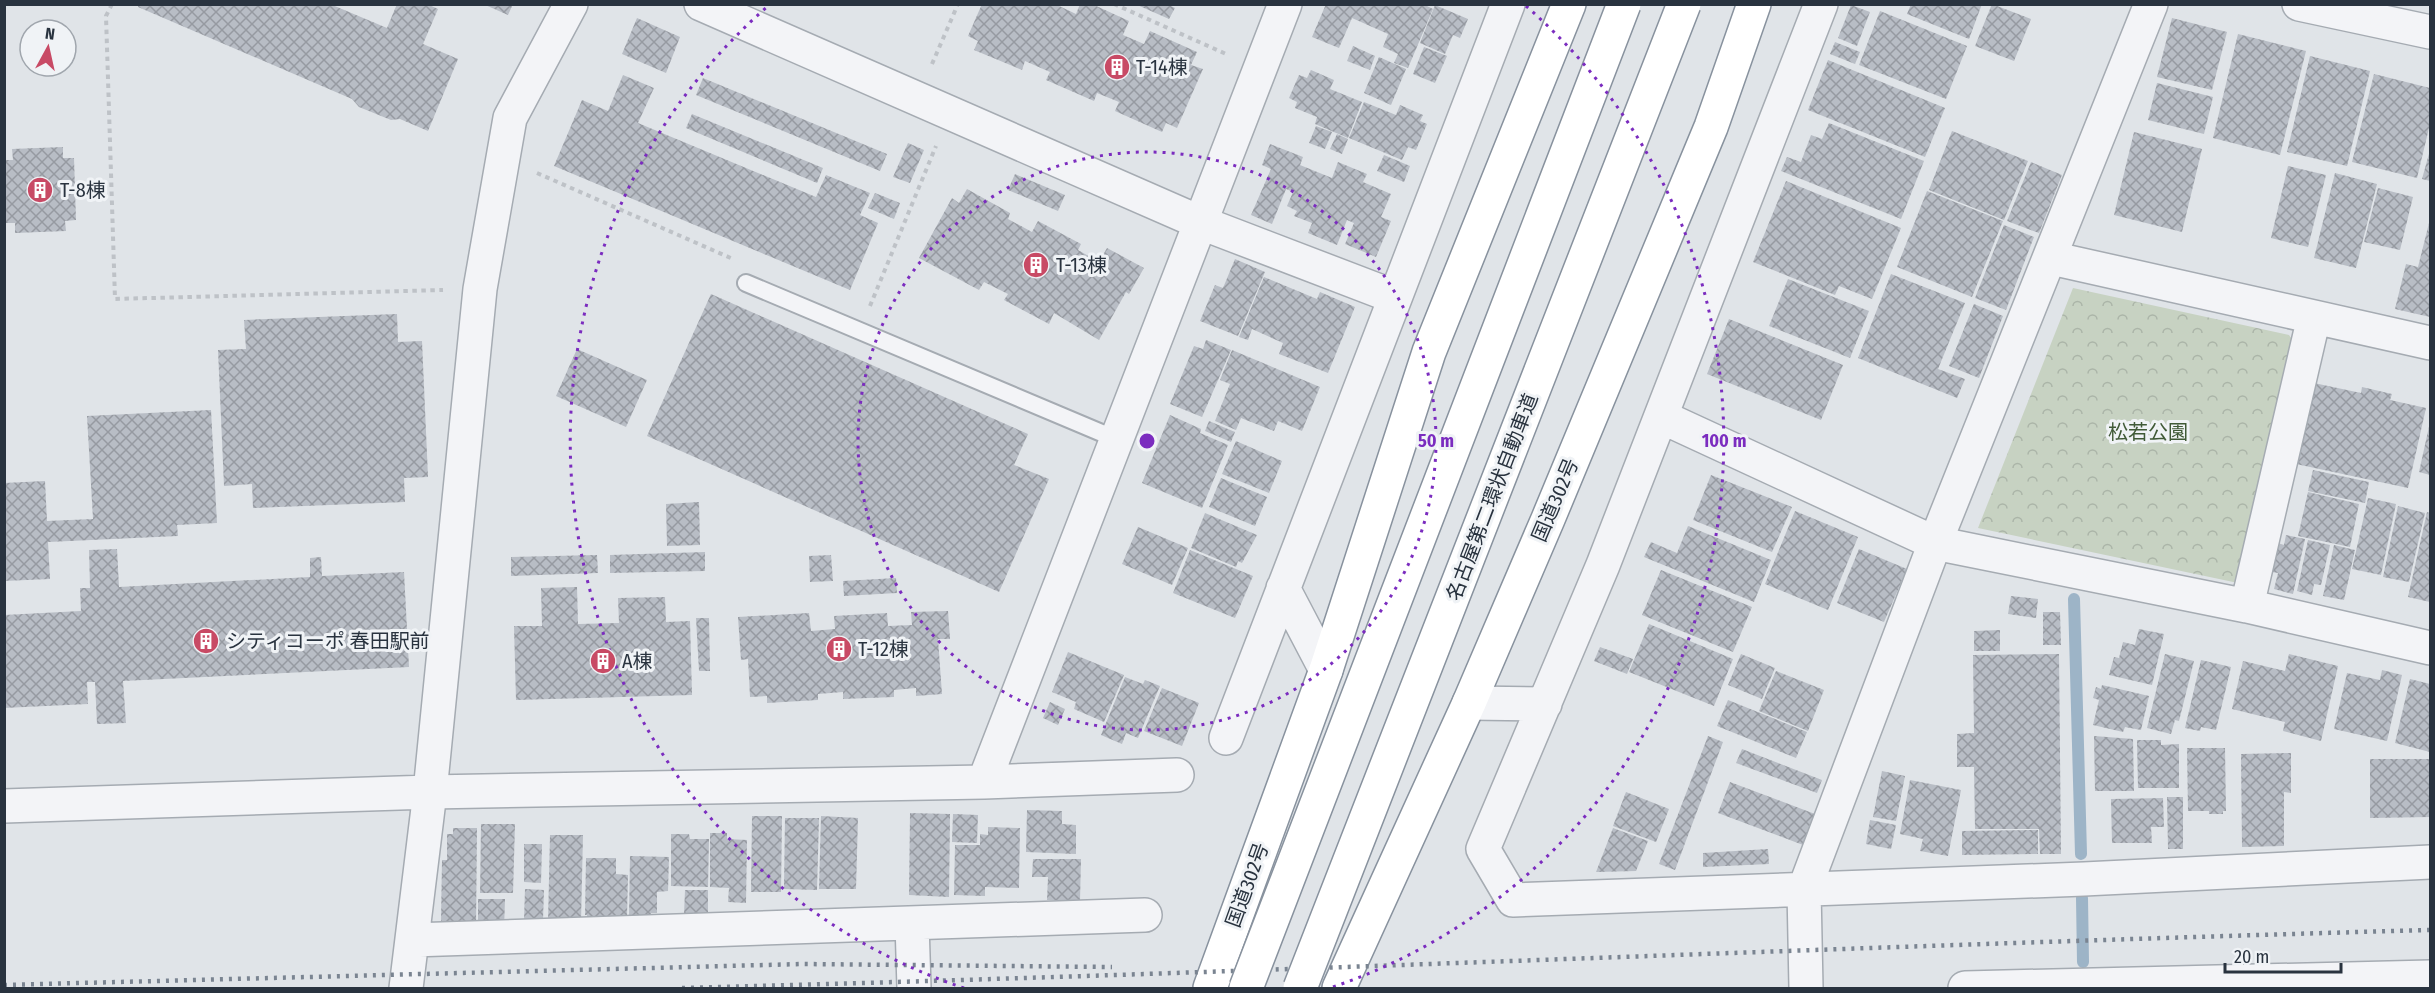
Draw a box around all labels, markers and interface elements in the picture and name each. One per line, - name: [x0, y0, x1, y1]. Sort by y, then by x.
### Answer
- north arrow: [18, 18, 78, 78]
- text: N: [44, 24, 56, 44]
- building icon: T-14棟: [1102, 52, 1132, 82]
- place label: T-14棟: [1136, 55, 1188, 79]
- building icon: T-8棟: [25, 175, 55, 205]
- place label: T-8棟: [60, 178, 106, 202]
- building icon: T-13棟: [1021, 250, 1051, 280]
- place label: T-13棟: [1056, 253, 1107, 277]
- street label: 名古屋第二環状自動車道: [1441, 390, 1543, 604]
- park label: 松若公園: [2108, 420, 2188, 444]
- text: 50 m: [1418, 430, 1454, 452]
- text: 100 m: [1702, 430, 1746, 452]
- centre of rings: [1137, 431, 1157, 451]
- street label: 国道302号: [1527, 455, 1583, 545]
- building icon: シティコーポ 春田駅前: [191, 626, 221, 656]
- place label: シティコーポ 春田駅前: [226, 629, 430, 653]
- building icon: T-12棟: [824, 634, 854, 664]
- place label: T-12棟: [858, 637, 909, 661]
- building icon: A棟: [588, 646, 618, 676]
- place label: A棟: [622, 649, 653, 673]
- street label: 国道302号: [1221, 840, 1273, 930]
- scale bar: [2225, 936, 2340, 974]
- text: 20 m: [2234, 946, 2269, 968]

